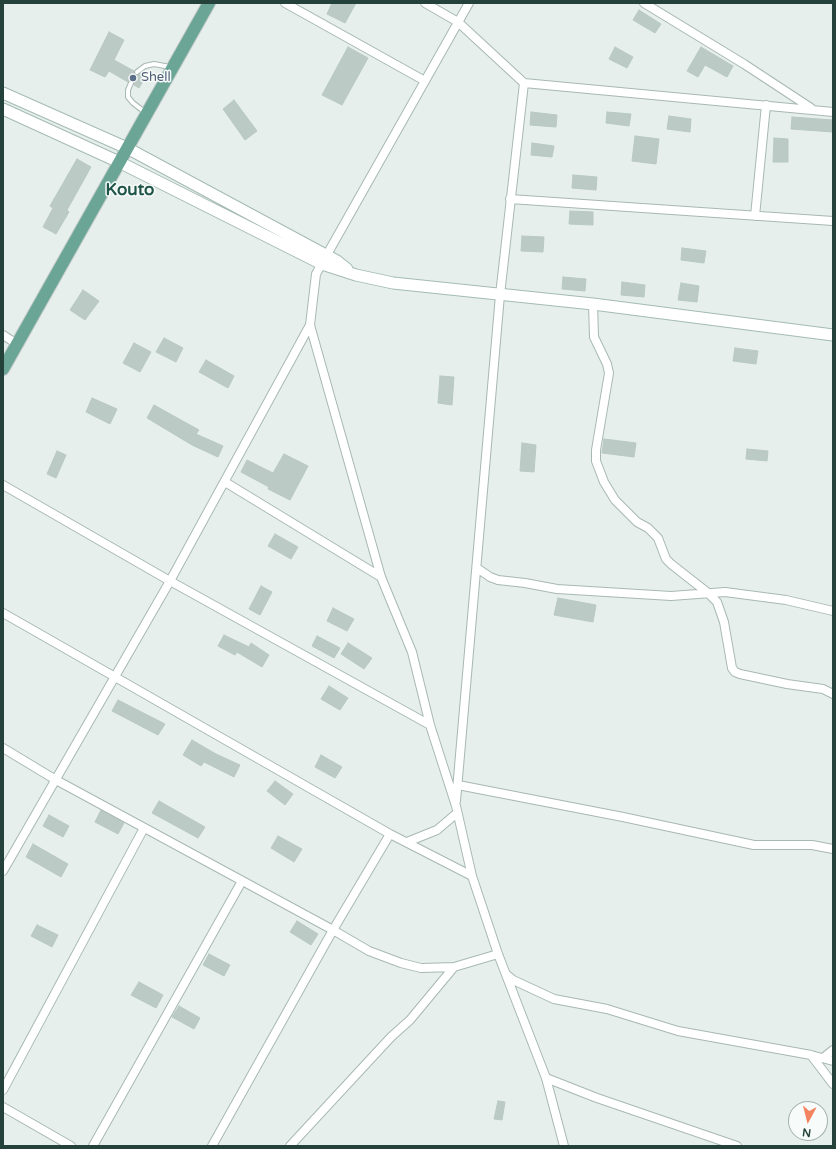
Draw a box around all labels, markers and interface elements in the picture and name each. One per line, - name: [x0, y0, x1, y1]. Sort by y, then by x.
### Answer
- place label: Shell: [141, 70, 171, 86]
- marker: Shell: [128, 73, 138, 83]
- district label: Kouto: [106, 181, 154, 201]
- north arrow: [788, 1101, 828, 1141]
- text: N: [801, 1125, 812, 1139]

